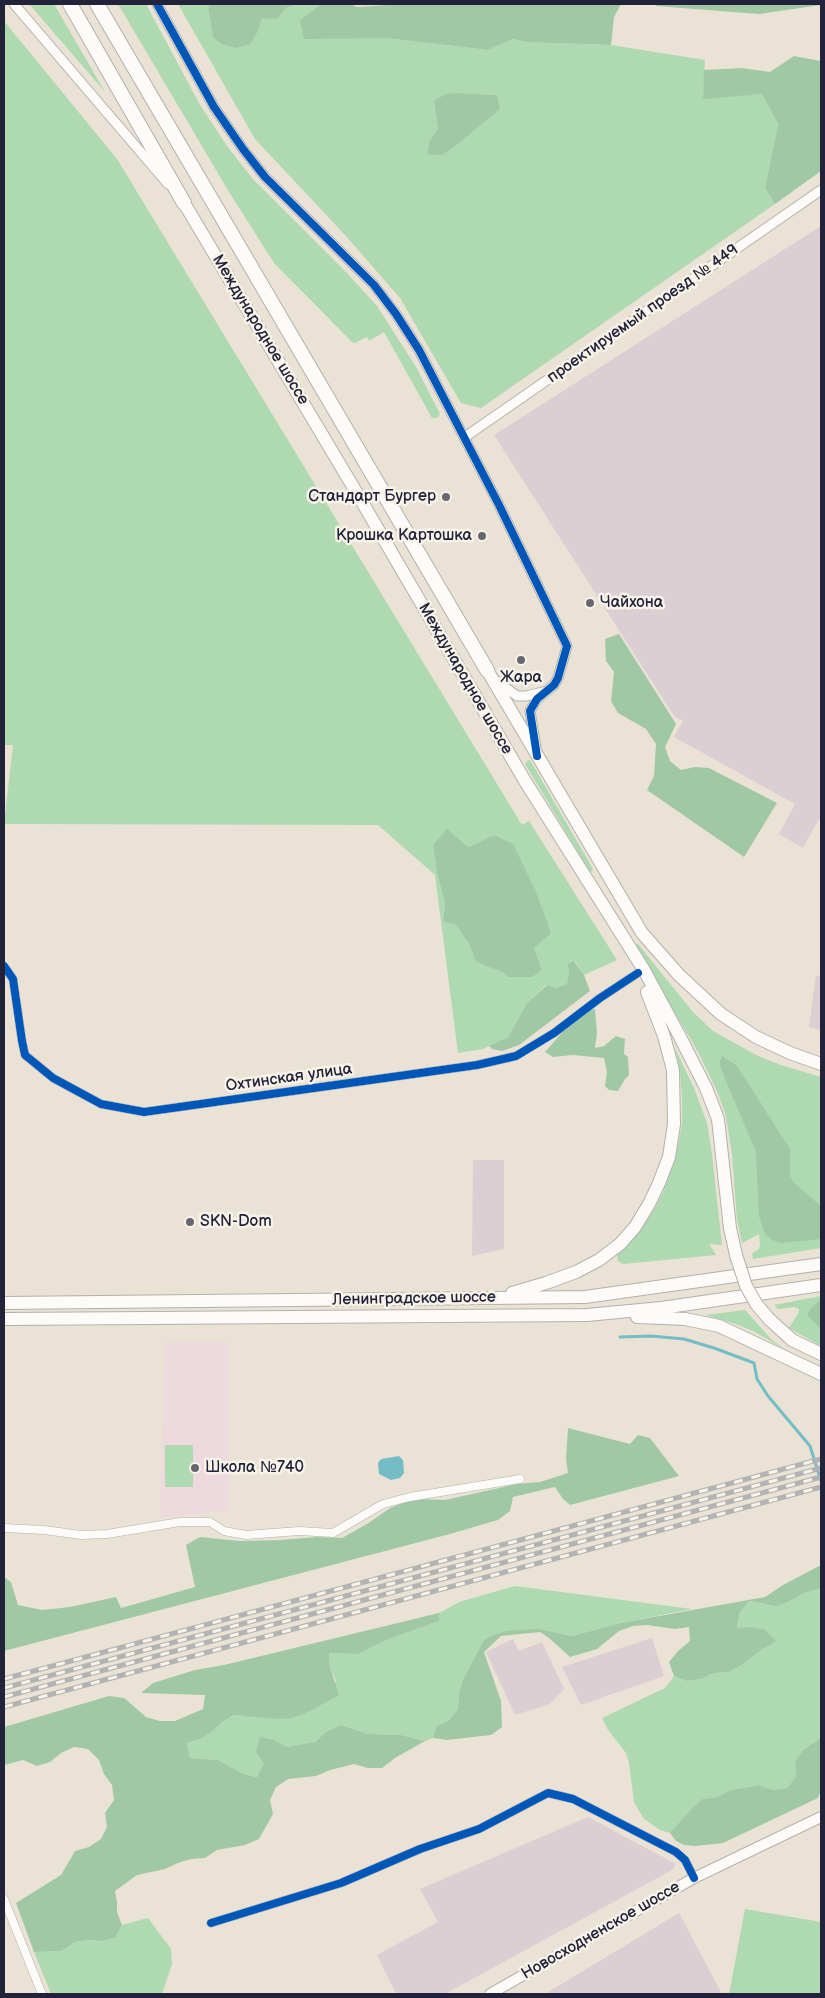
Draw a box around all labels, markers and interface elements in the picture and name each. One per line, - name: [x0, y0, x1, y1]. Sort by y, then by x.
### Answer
- street label: проектируемый проезд № 449: [544, 241, 742, 387]
- street label: Международное шоссе: [208, 251, 312, 409]
- place label: Стандарт Бургер: [308, 487, 436, 507]
- marker: Стандарт Бургер: [440, 491, 452, 503]
- place label: Крошка Картошка: [336, 526, 472, 546]
- marker: Крошка Картошка: [476, 530, 488, 542]
- place label: Чайхона: [600, 593, 663, 613]
- marker: Чайхона: [584, 597, 596, 609]
- street label: Международное шоссе: [414, 600, 516, 758]
- marker: Жара: [515, 654, 527, 666]
- place label: Жара: [500, 668, 542, 688]
- street label: Охтинская улица: [225, 1060, 353, 1096]
- place label: SKN-Dom: [200, 1212, 272, 1232]
- marker: SKN-Dom: [184, 1216, 196, 1228]
- street label: Ленинградское шоссе: [332, 1288, 496, 1310]
- place label: Школа №740: [205, 1458, 304, 1478]
- marker: Школа №740: [189, 1462, 201, 1474]
- street label: Новосходненское шоссе: [518, 1878, 684, 1984]

